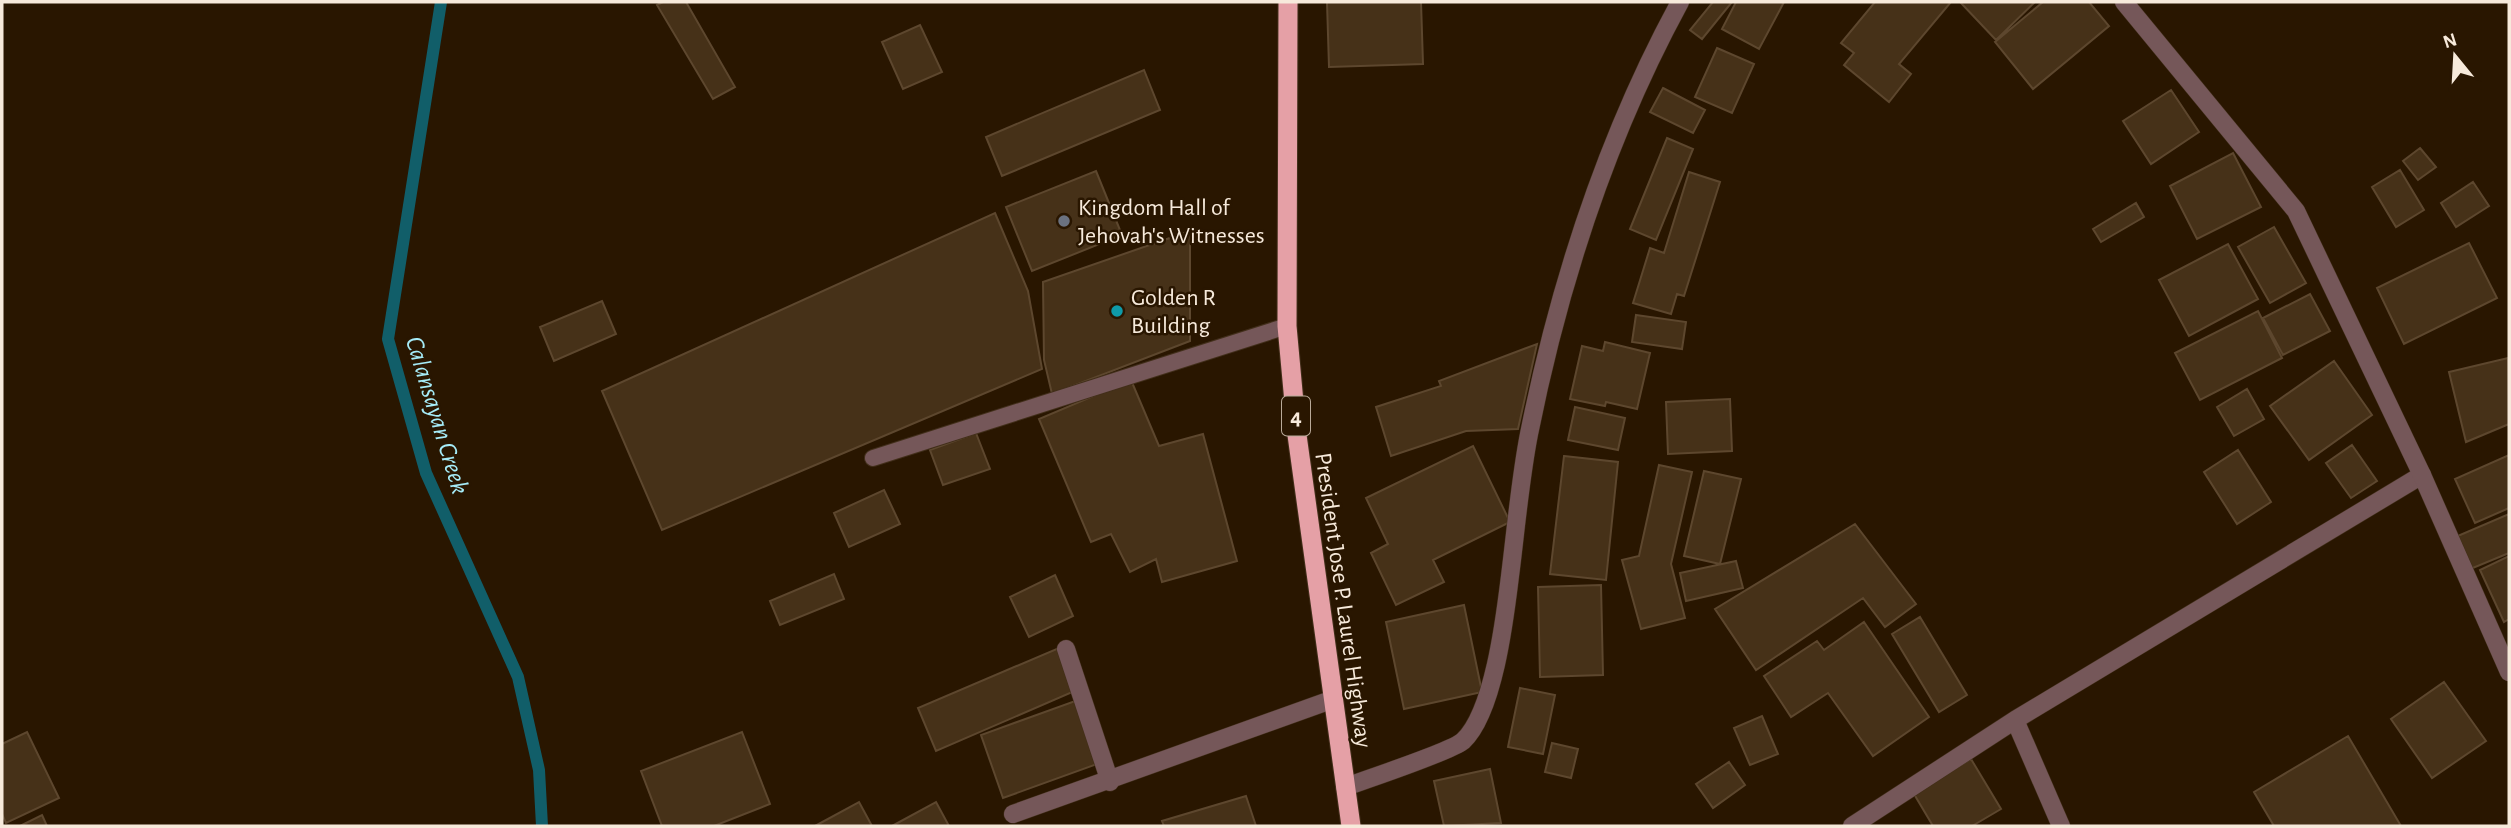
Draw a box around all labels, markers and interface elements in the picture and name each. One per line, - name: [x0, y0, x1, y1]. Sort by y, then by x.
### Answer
- north arrow: [2420, 21, 2490, 91]
- text: N: [2441, 30, 2459, 52]
- place label: Kingdom Hall of Jehovah's Witnesses: [1078, 196, 1265, 248]
- marker: Kingdom Hall of Jehovah's Witnesses: [1056, 213, 1072, 229]
- place label: Golden R Building: [1131, 286, 1216, 338]
- marker: Golden R Building: [1109, 303, 1125, 319]
- water label: Calansayan Creek: [401, 333, 473, 497]
- road number: 4: [1282, 396, 1310, 436]
- street label: President Jose P. Laurel Highway: [1310, 451, 1376, 749]

